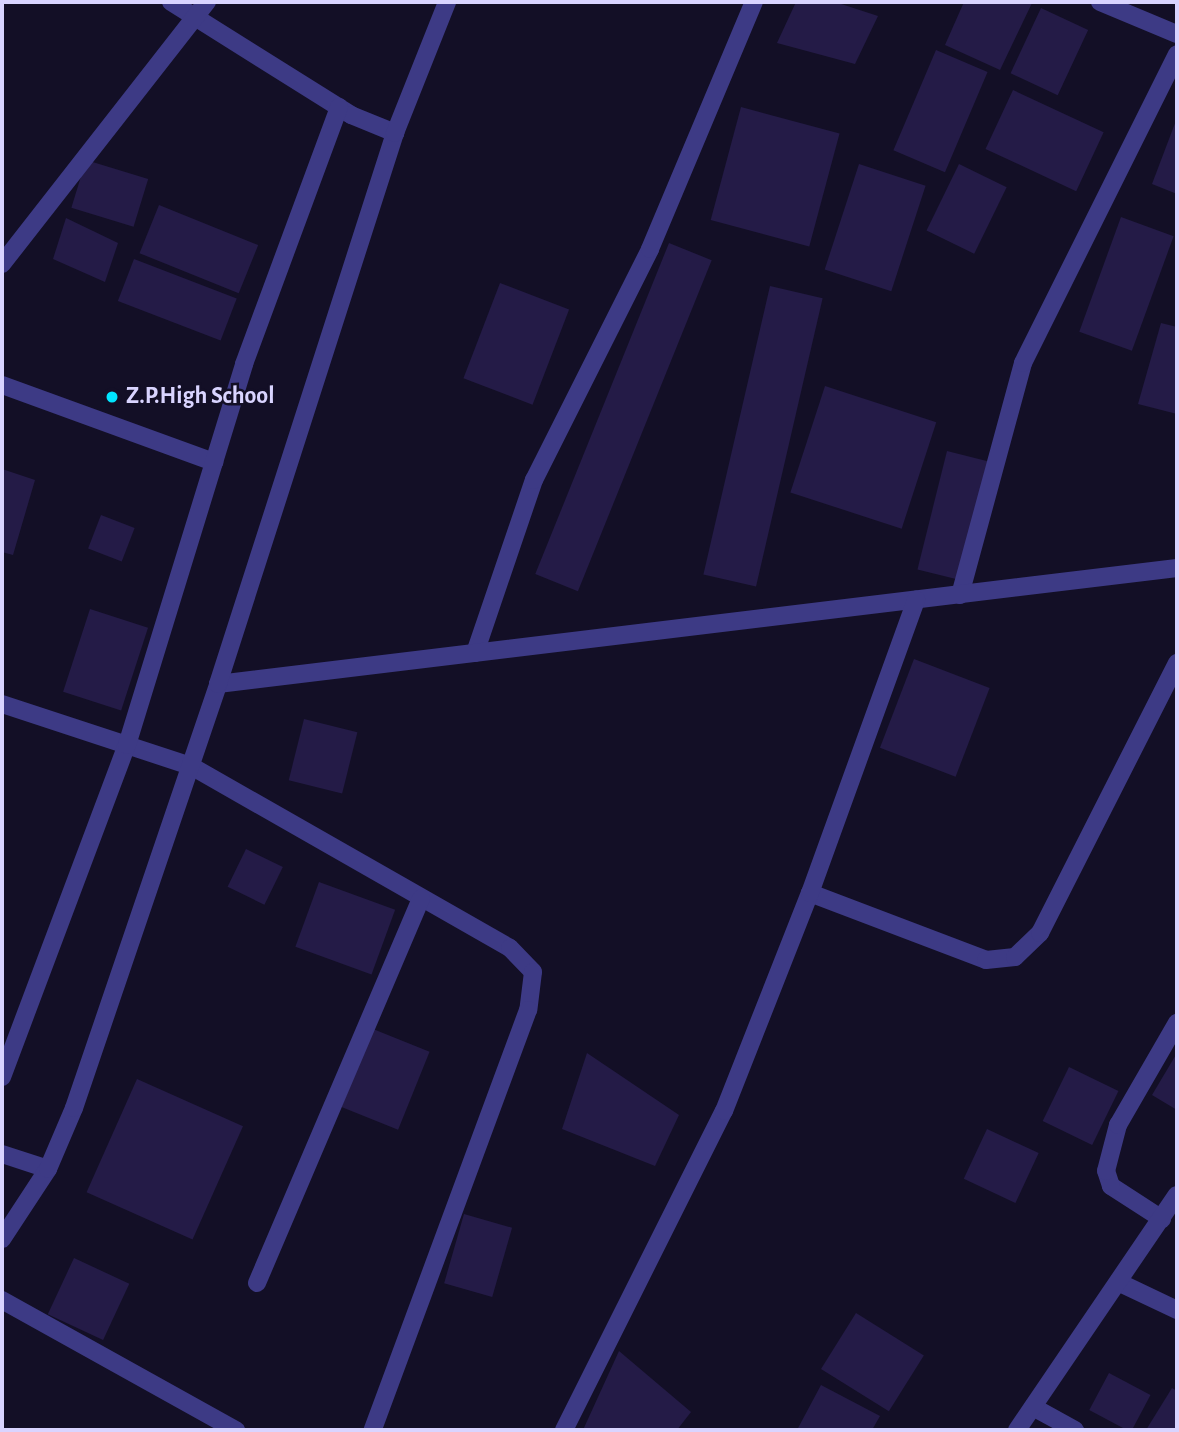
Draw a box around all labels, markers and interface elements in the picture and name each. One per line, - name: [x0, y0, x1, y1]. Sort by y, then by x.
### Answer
- place label: Z.P.High School: [126, 383, 274, 411]
- marker: Z.P.High School: [104, 389, 120, 405]

